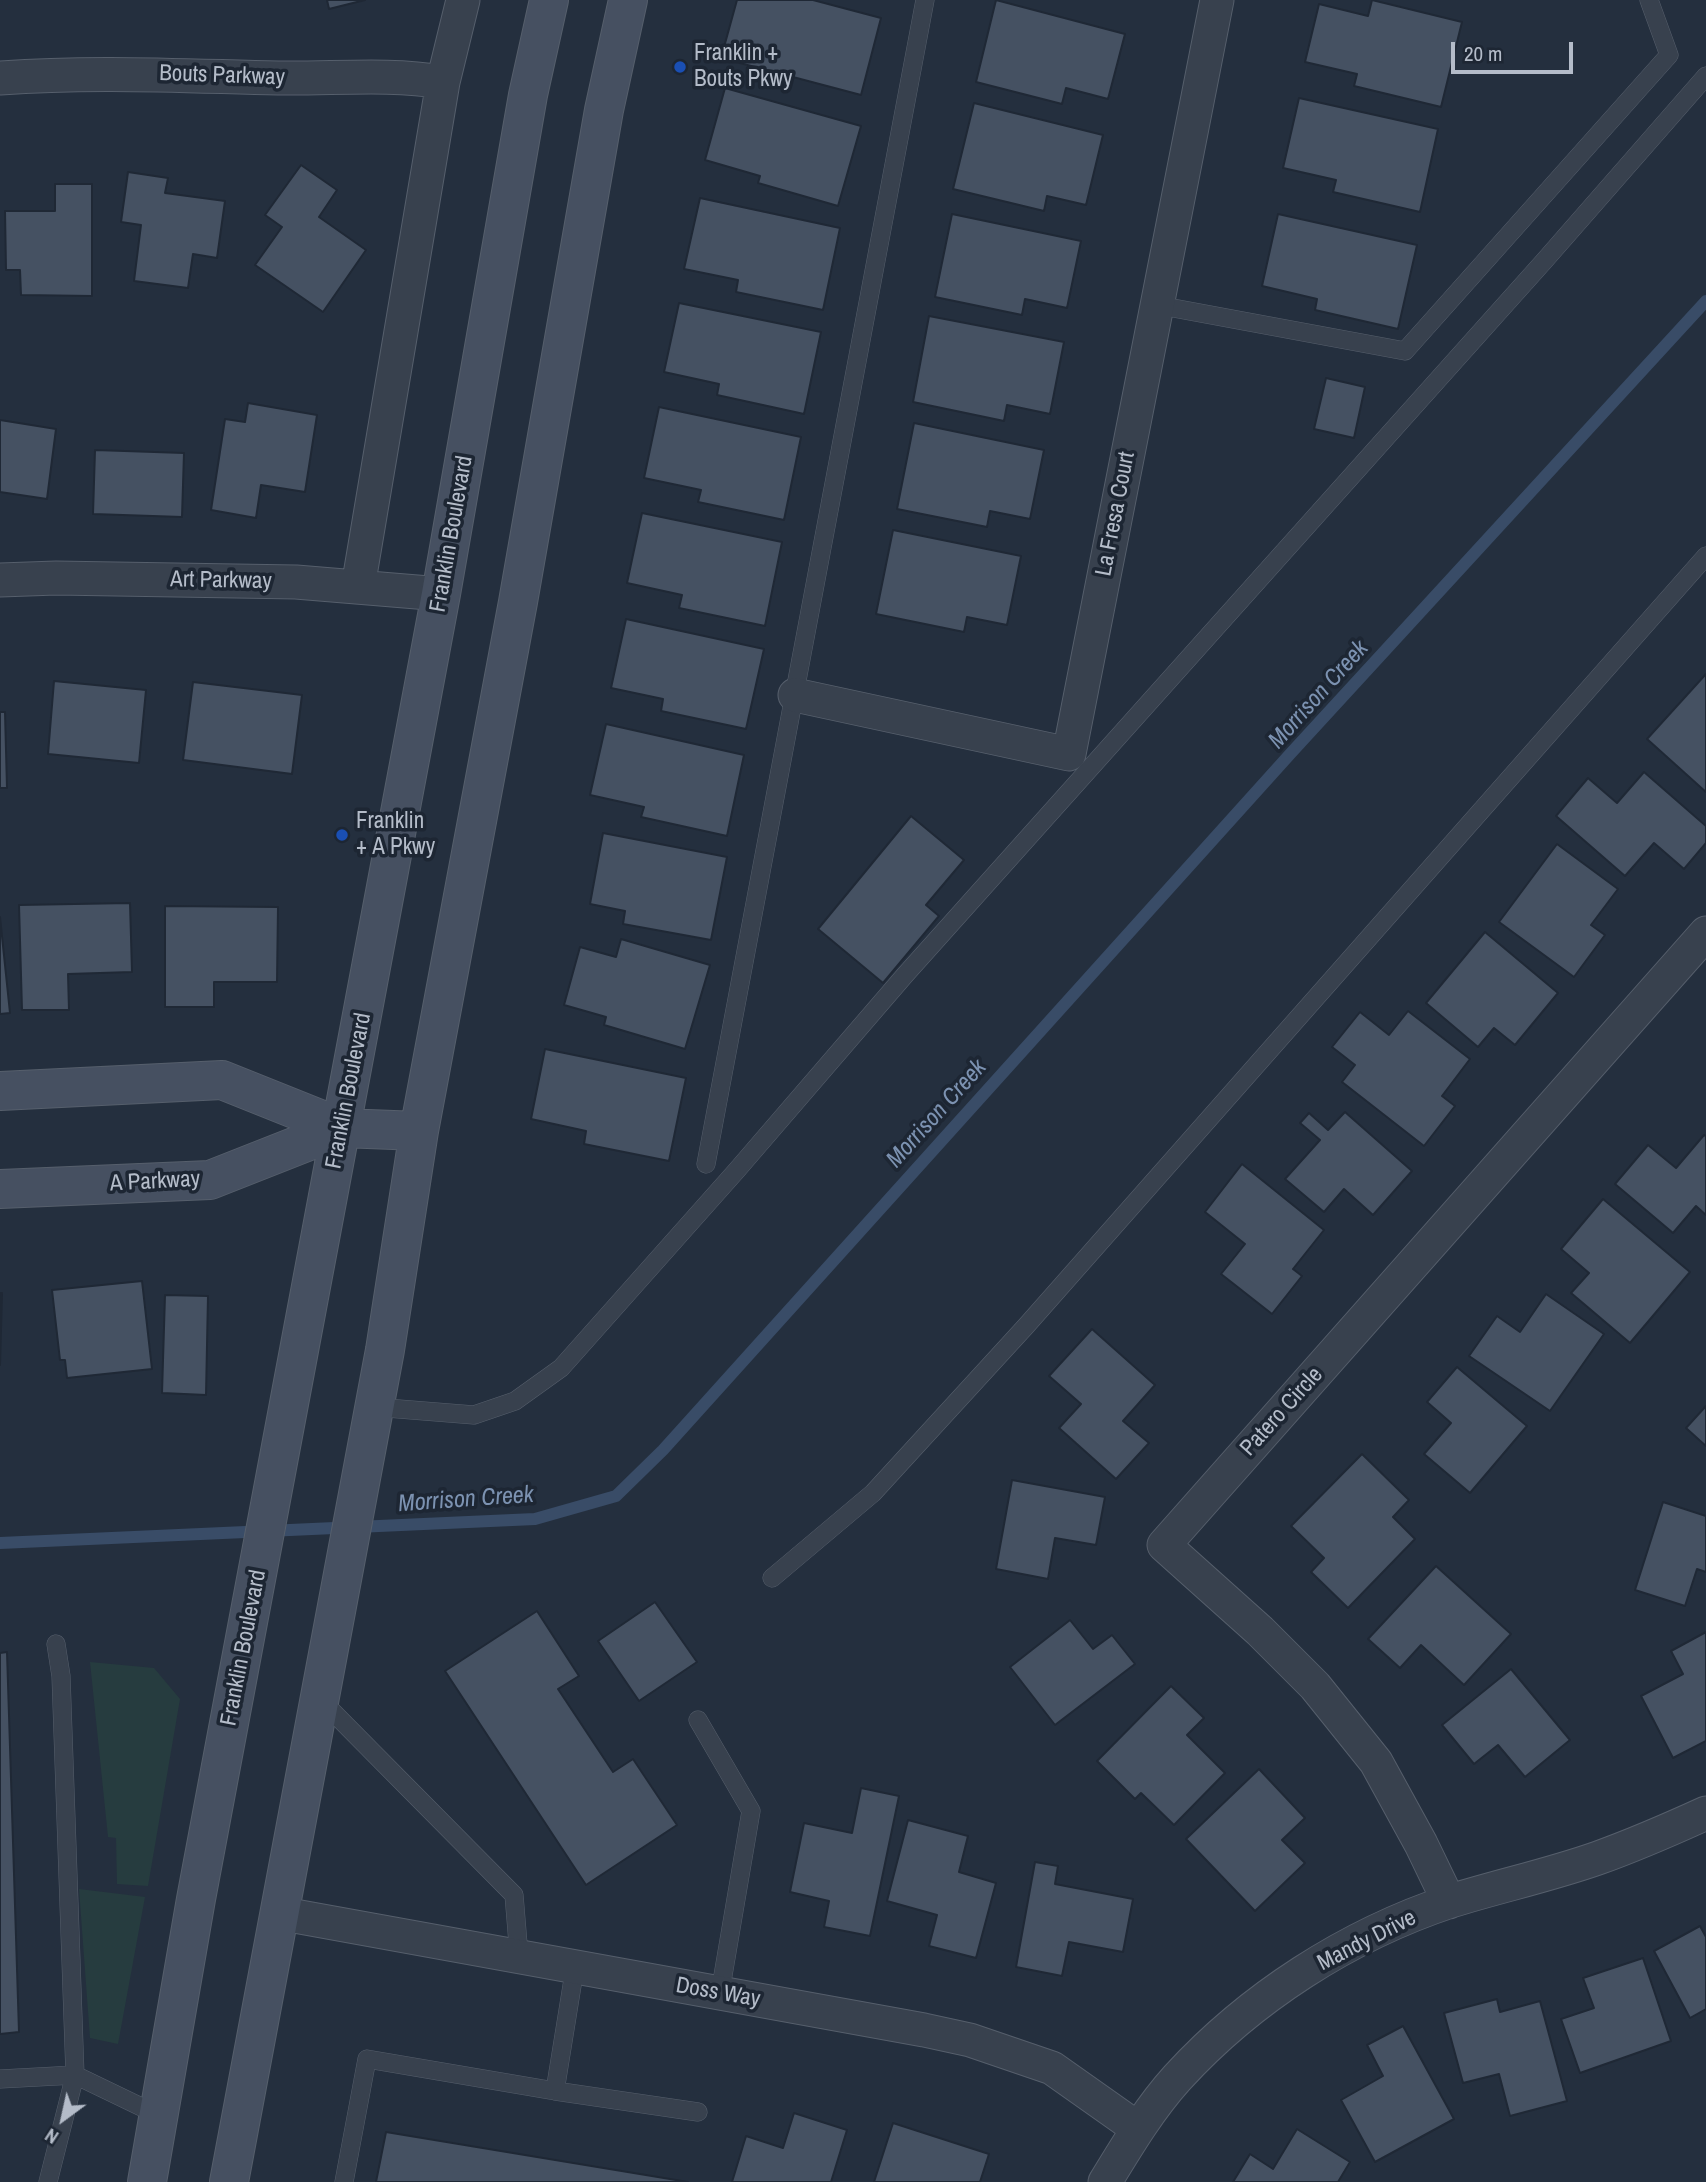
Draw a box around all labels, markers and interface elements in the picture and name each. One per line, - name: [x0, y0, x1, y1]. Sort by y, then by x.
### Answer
- scale bar: [1454, 28, 1576, 72]
- text: 20 m: [1464, 39, 1502, 68]
- place label: Franklin + Bouts Pkwy: [694, 40, 793, 94]
- marker: Franklin + Bouts Pkwy: [672, 59, 688, 75]
- street label: Bouts Parkway: [159, 60, 285, 92]
- street label: La Fresa Court: [1090, 450, 1142, 578]
- street label: Franklin Boulevard: [425, 454, 479, 614]
- street label: Art Parkway: [170, 566, 272, 596]
- water label: Morrison Creek: [1263, 635, 1375, 755]
- place label: Franklin + A Pkwy: [356, 808, 435, 862]
- marker: Franklin + A Pkwy: [334, 827, 350, 843]
- street label: Franklin Boulevard: [320, 1011, 378, 1171]
- water label: Morrison Creek: [881, 1054, 993, 1174]
- street label: A Parkway: [109, 1166, 201, 1198]
- street label: Patero Circle: [1235, 1362, 1329, 1462]
- water label: Morrison Creek: [397, 1481, 535, 1519]
- street label: Franklin Boulevard: [215, 1568, 273, 1728]
- street label: Mandy Drive: [1313, 1904, 1421, 1978]
- street label: Doss Way: [674, 1972, 762, 2014]
- north arrow: [28, 2084, 98, 2154]
- text: N: [40, 2123, 63, 2151]

